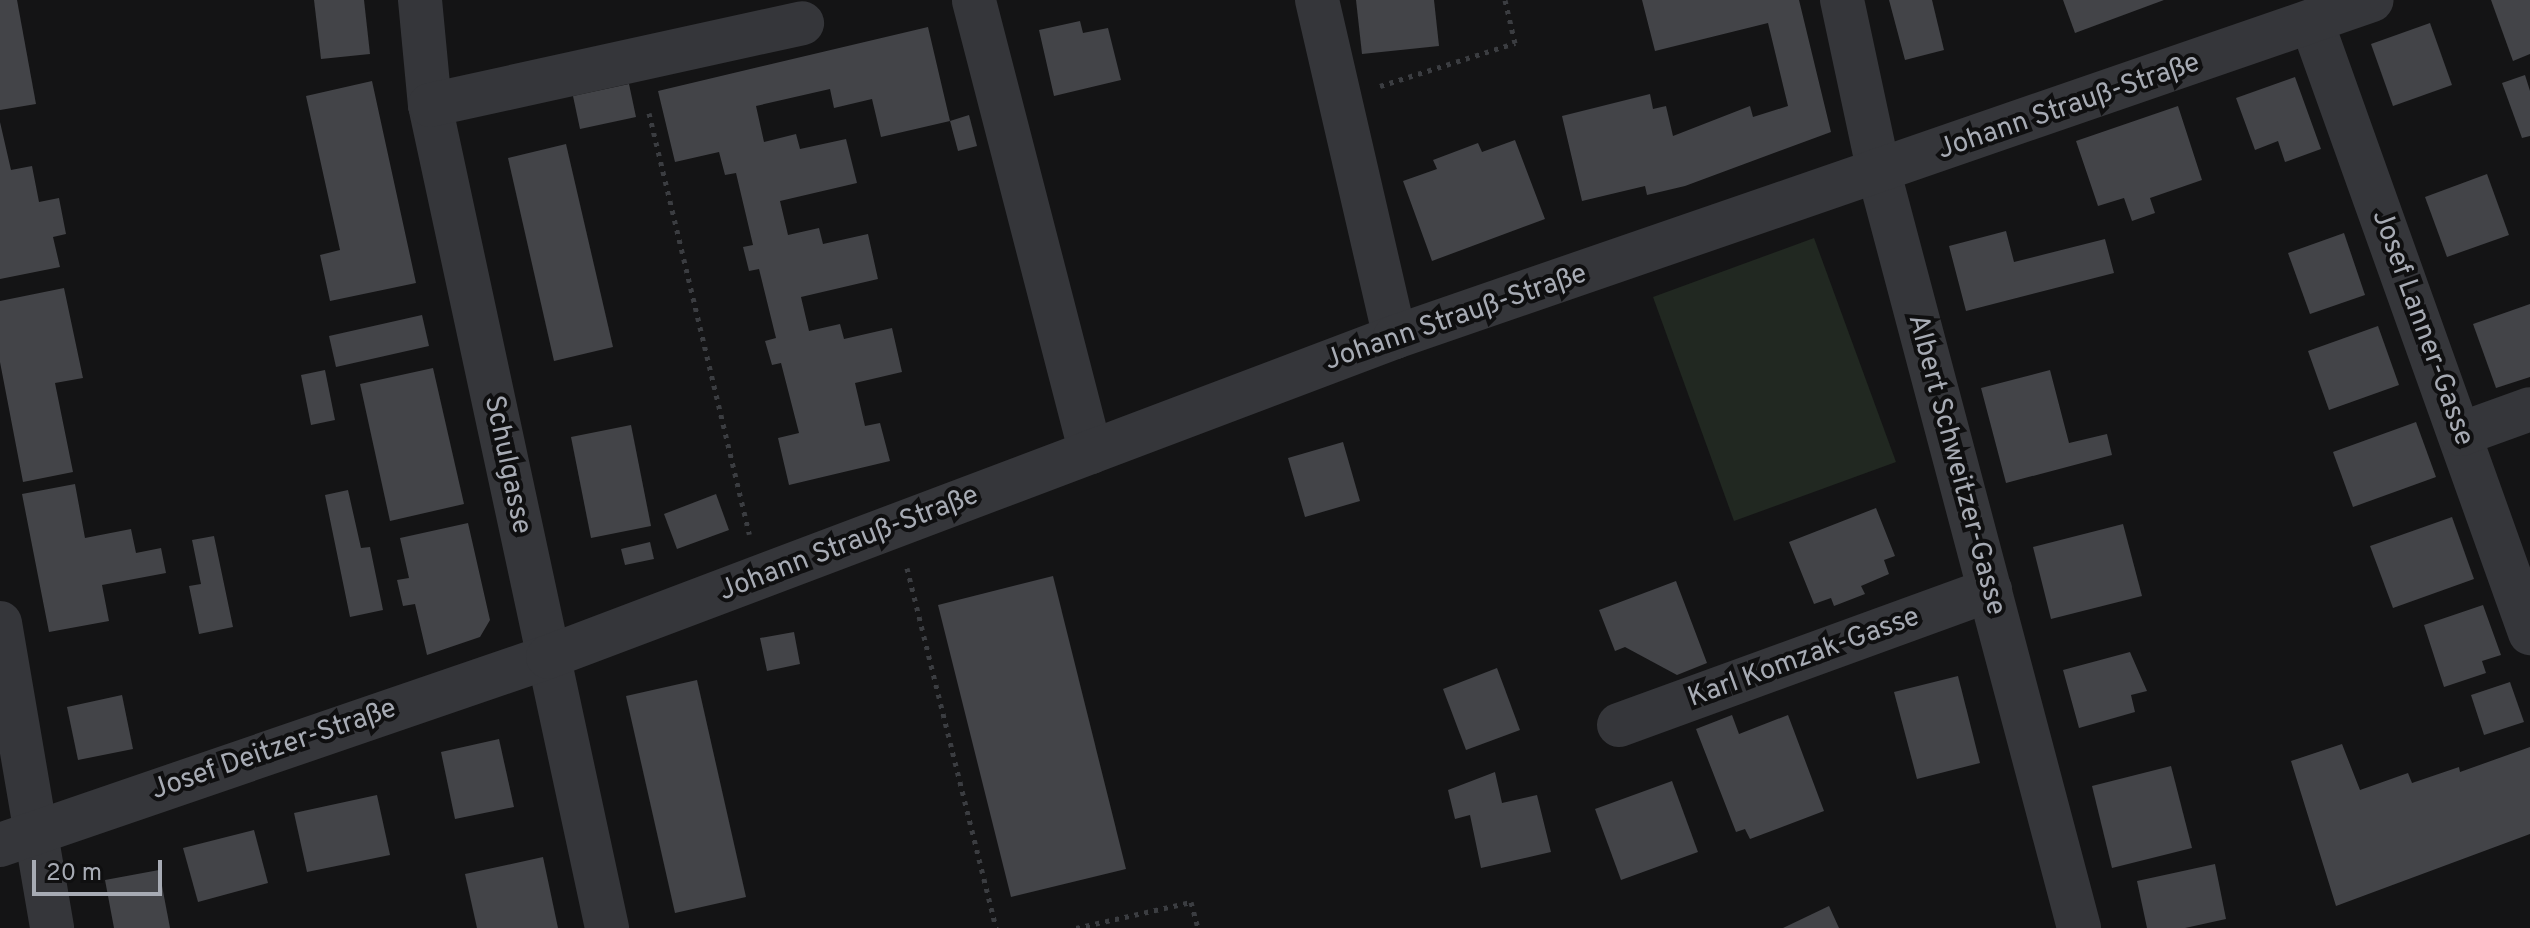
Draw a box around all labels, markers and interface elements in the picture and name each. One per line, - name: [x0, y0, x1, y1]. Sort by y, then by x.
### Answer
- street label: Johann Strauß-Straße: [1933, 46, 2205, 168]
- street label: Josef Lanner-Gasse: [2364, 205, 2480, 451]
- street label: Johann Strauß-Straße: [1320, 257, 1592, 379]
- street label: Albert Schweitzer-Gasse: [1900, 311, 2012, 619]
- street label: Schulgasse: [476, 393, 538, 537]
- street label: Johann Strauß-Straße: [715, 479, 983, 609]
- street label: Karl Komzak-Gasse: [1684, 600, 1924, 716]
- street label: Josef Deitzer-Straße: [147, 692, 401, 808]
- scale bar: [36, 844, 166, 894]
- text: 20 m: [46, 859, 102, 889]

